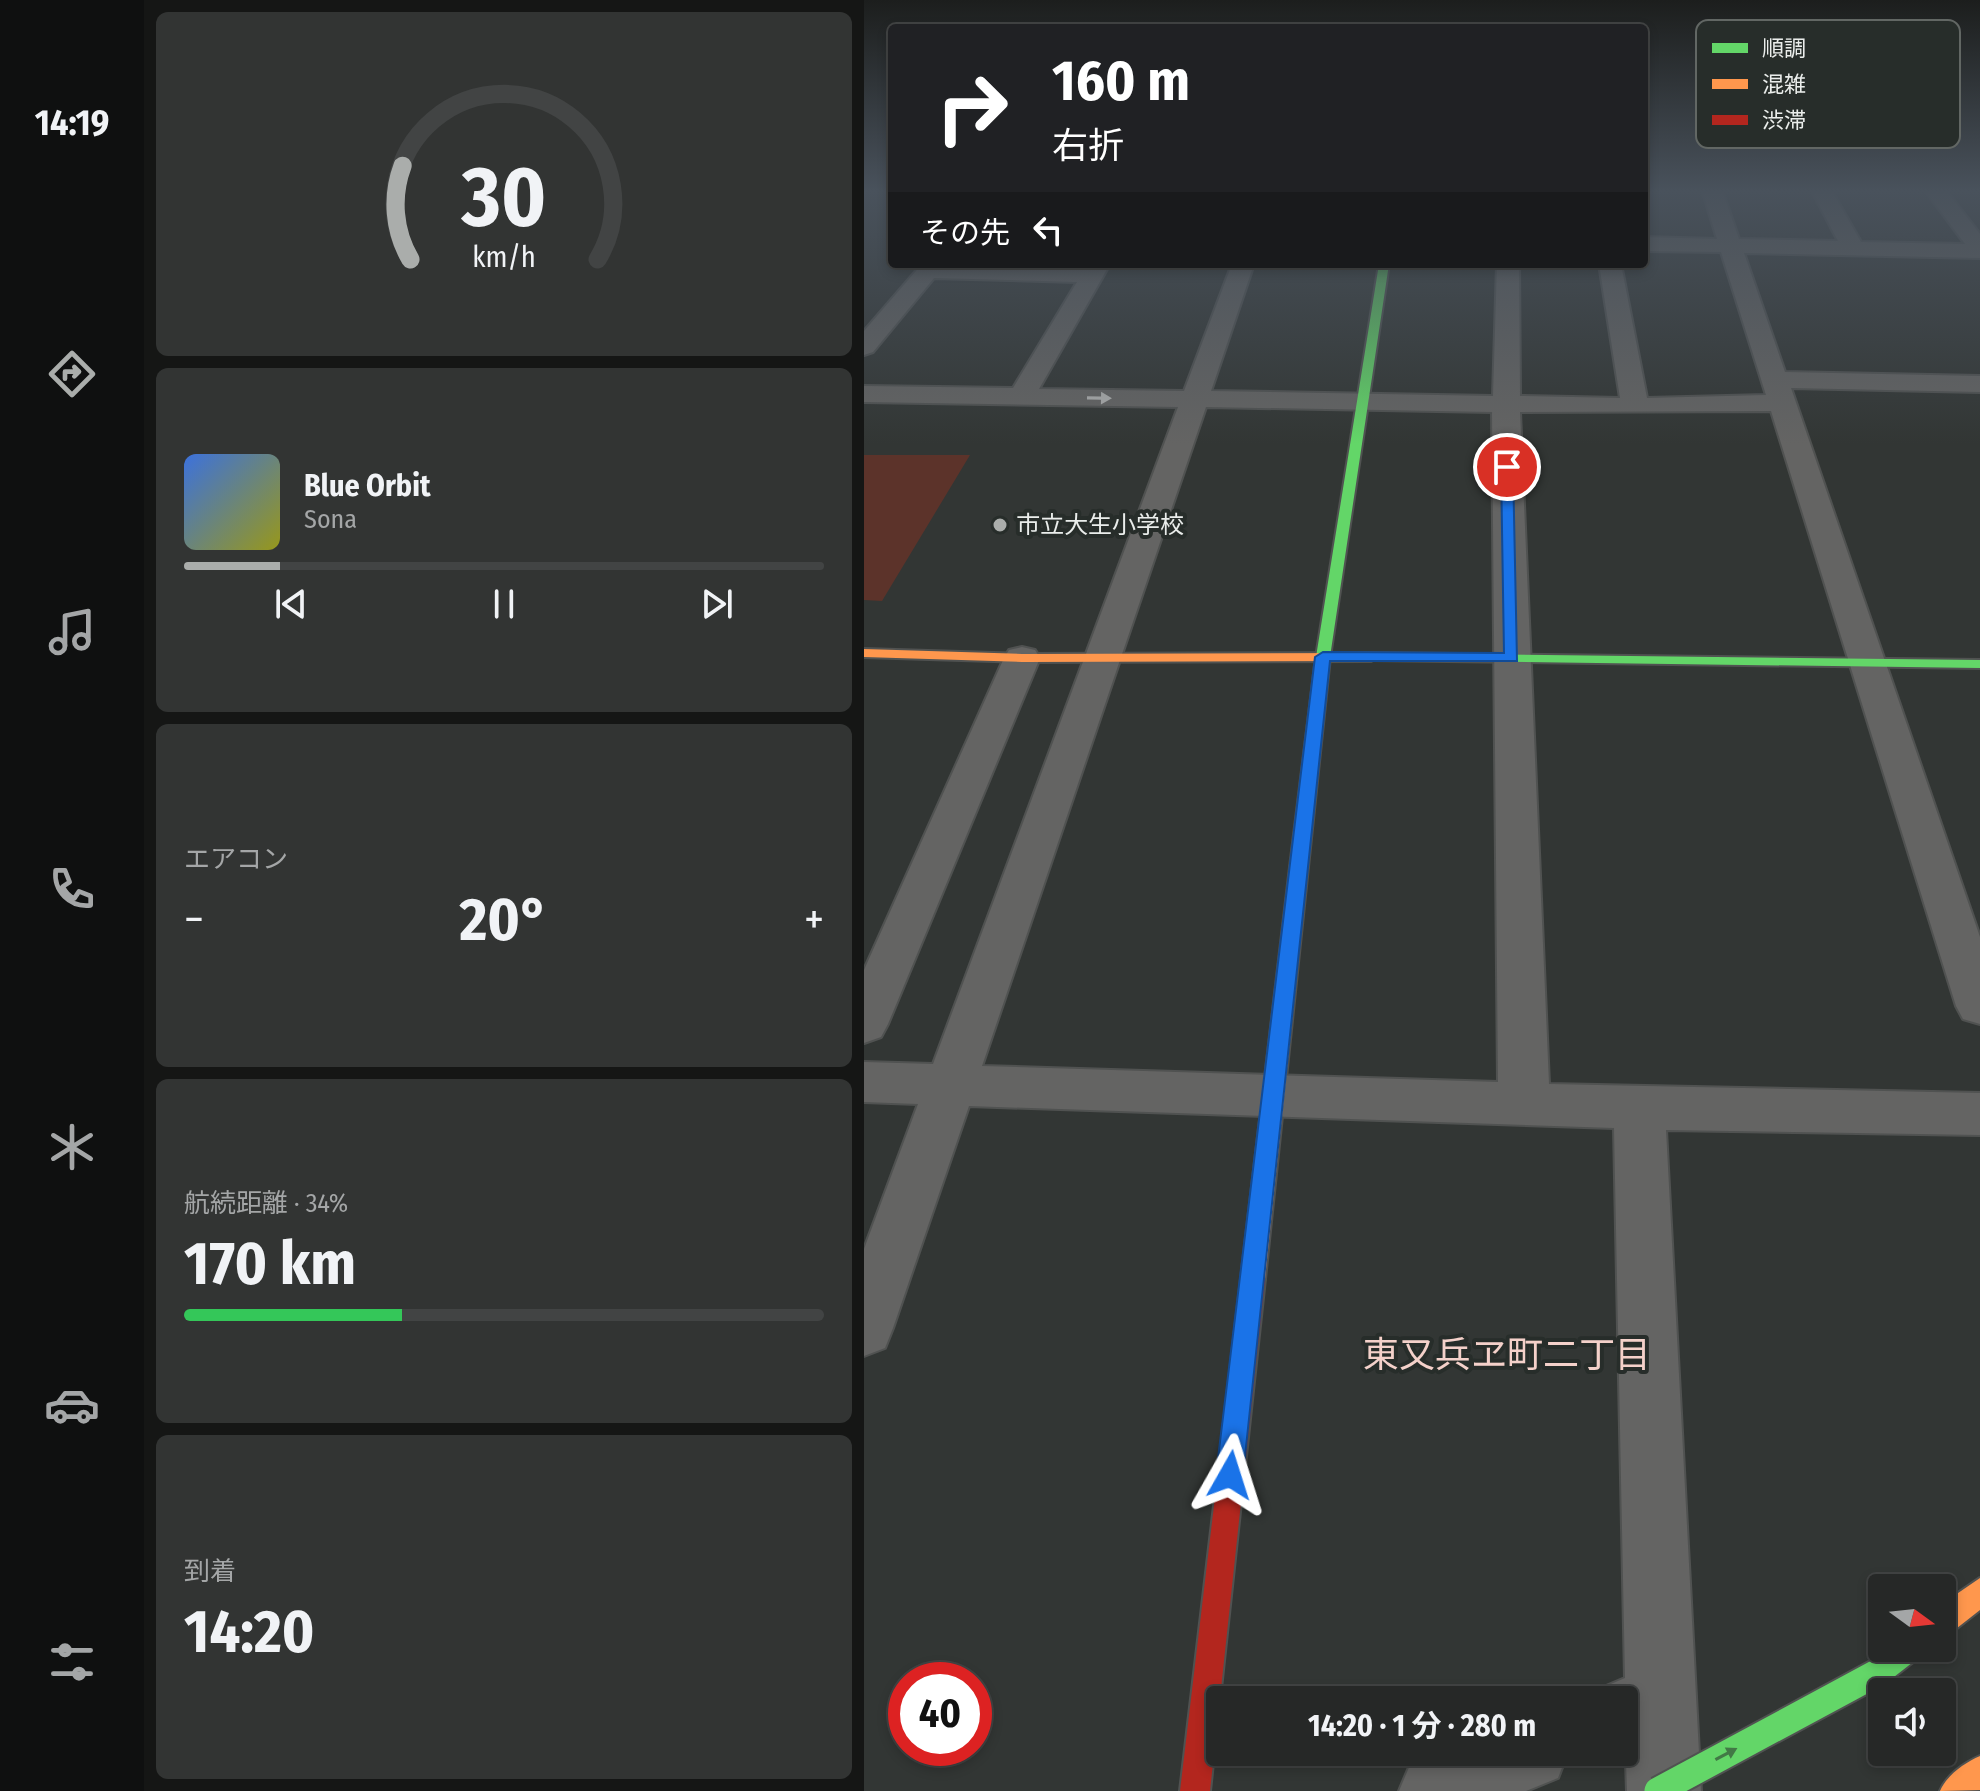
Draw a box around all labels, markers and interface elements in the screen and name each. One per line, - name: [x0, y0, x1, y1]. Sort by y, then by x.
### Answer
- legend: [1696, 20, 1960, 148]
- text: 順調: [1762, 35, 1806, 62]
- text: 160 m: [1052, 48, 1190, 115]
- icon: right: [920, 56, 1024, 160]
- text: 混雑: [1762, 71, 1806, 98]
- text: 14:19: [35, 101, 109, 145]
- text: 渋滞: [1762, 107, 1806, 134]
- text: 右折: [1052, 124, 1124, 168]
- text: 30: [461, 147, 546, 247]
- icon: left: [1026, 208, 1070, 252]
- text: その先: [920, 215, 1010, 251]
- text: km/h: [472, 240, 536, 275]
- icon: directions: [44, 346, 100, 402]
- one-way arrow: [1087, 392, 1112, 405]
- pin: [1473, 433, 1541, 501]
- icon: arrive: [1485, 445, 1529, 489]
- text: Blue Orbit: [304, 468, 430, 504]
- text: Sona: [304, 504, 357, 535]
- place label: 市立大生小学校: [1016, 511, 1184, 539]
- marker: 市立大生小学校: [991, 516, 1009, 534]
- icon: previous: [269, 582, 313, 626]
- icon: pause: [482, 582, 526, 626]
- icon: next: [695, 582, 739, 626]
- icon: music: [44, 604, 100, 660]
- text: エアコン: [184, 844, 288, 875]
- icon: phone: [44, 861, 100, 917]
- text: 20°: [460, 884, 548, 956]
- text: −: [184, 893, 204, 946]
- text: +: [804, 893, 824, 946]
- icon: climate: [44, 1119, 100, 1175]
- text: 航続距離 · 34%: [184, 1188, 348, 1219]
- text: 170 km: [184, 1228, 356, 1300]
- district label: 東又兵ヱ町二丁目: [1363, 1333, 1651, 1377]
- icon: car: [44, 1377, 100, 1433]
- position arrow: [1188, 1433, 1272, 1517]
- text: 到着: [184, 1556, 236, 1587]
- north arrow: [1868, 1574, 1956, 1662]
- map controls: [1868, 1574, 1956, 1766]
- text: 14:20: [184, 1596, 315, 1668]
- icon: filters: [44, 1634, 100, 1690]
- speed limit sign: 40: [888, 1662, 992, 1766]
- button: sound: [1868, 1678, 1956, 1766]
- text: 14:20 · 1 分 · 280 m: [1308, 1708, 1536, 1744]
- one-way arrow: [1715, 1747, 1738, 1761]

